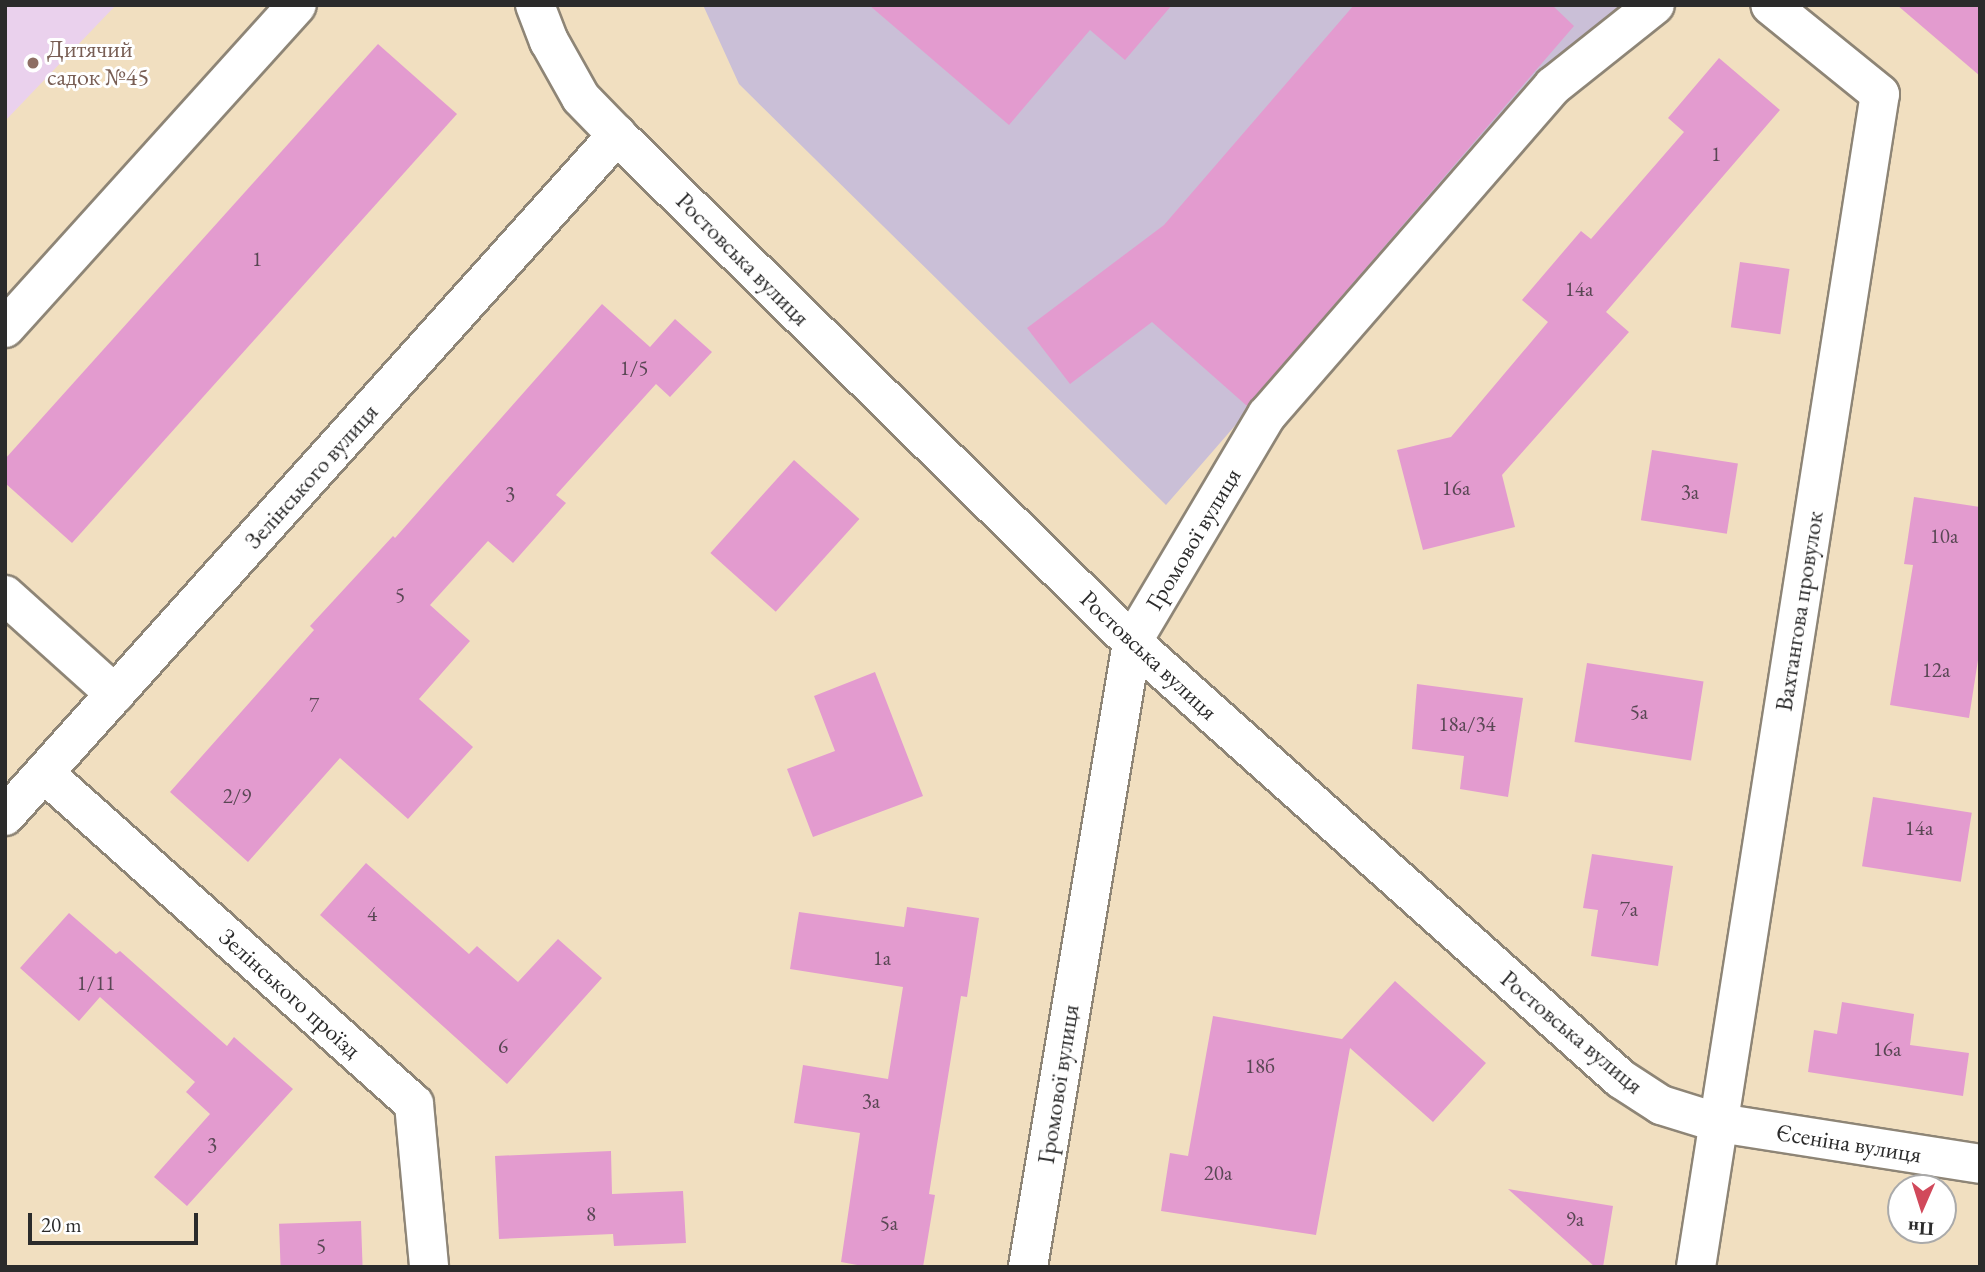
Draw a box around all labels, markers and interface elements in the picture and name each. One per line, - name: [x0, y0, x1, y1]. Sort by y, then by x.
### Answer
- place label: Дитячий садок №45: [47, 35, 149, 91]
- marker: Дитячий садок №45: [25, 55, 41, 71]
- house number: 1: [1711, 141, 1721, 167]
- street label: Ростовська вулиця: [670, 186, 816, 332]
- house number: 1: [252, 246, 262, 272]
- house number: 14а: [1565, 276, 1593, 302]
- house number: 1/5: [620, 355, 648, 381]
- street label: Зелінського вулиця: [238, 398, 384, 554]
- street label: Громової вулиця: [1139, 463, 1247, 615]
- house number: 16а: [1442, 475, 1470, 501]
- house number: 3а: [1681, 479, 1699, 505]
- house number: 3: [505, 481, 515, 507]
- street label: Вахтангова провулок: [1769, 509, 1829, 713]
- house number: 10а: [1930, 523, 1958, 549]
- house number: 5: [395, 582, 405, 608]
- street label: Ростовська вулиця: [1075, 584, 1223, 726]
- house number: 12а: [1922, 657, 1950, 683]
- house number: 7: [309, 692, 319, 718]
- house number: 5а: [1630, 699, 1648, 725]
- house number: 18а/34: [1438, 711, 1496, 737]
- house number: 2/9: [223, 783, 251, 809]
- house number: 14а: [1905, 815, 1933, 841]
- house number: 7а: [1620, 896, 1638, 922]
- house number: 4: [367, 901, 377, 927]
- street label: Зелінського проїзд: [213, 922, 367, 1064]
- house number: 1а: [873, 945, 891, 971]
- street label: Ростовська вулиця: [1495, 964, 1649, 1100]
- house number: 1/11: [77, 970, 115, 996]
- street label: Громової вулиця: [1031, 1002, 1085, 1166]
- house number: 6: [498, 1033, 508, 1059]
- house number: 16а: [1873, 1036, 1901, 1062]
- house number: 18б: [1245, 1053, 1275, 1079]
- house number: 3а: [862, 1088, 880, 1114]
- street label: Єсеніна вулиця: [1774, 1117, 1924, 1169]
- house number: 3: [207, 1132, 217, 1158]
- house number: 20а: [1204, 1160, 1232, 1186]
- north arrow: [1887, 1174, 1957, 1244]
- scale bar: [32, 1198, 201, 1242]
- house number: 8: [586, 1201, 596, 1227]
- house number: 9а: [1566, 1206, 1584, 1232]
- house number: 5а: [880, 1210, 898, 1236]
- text: 20 m: [41, 1211, 82, 1238]
- text: Пн: [1907, 1215, 1935, 1242]
- house number: 5: [316, 1233, 326, 1259]

